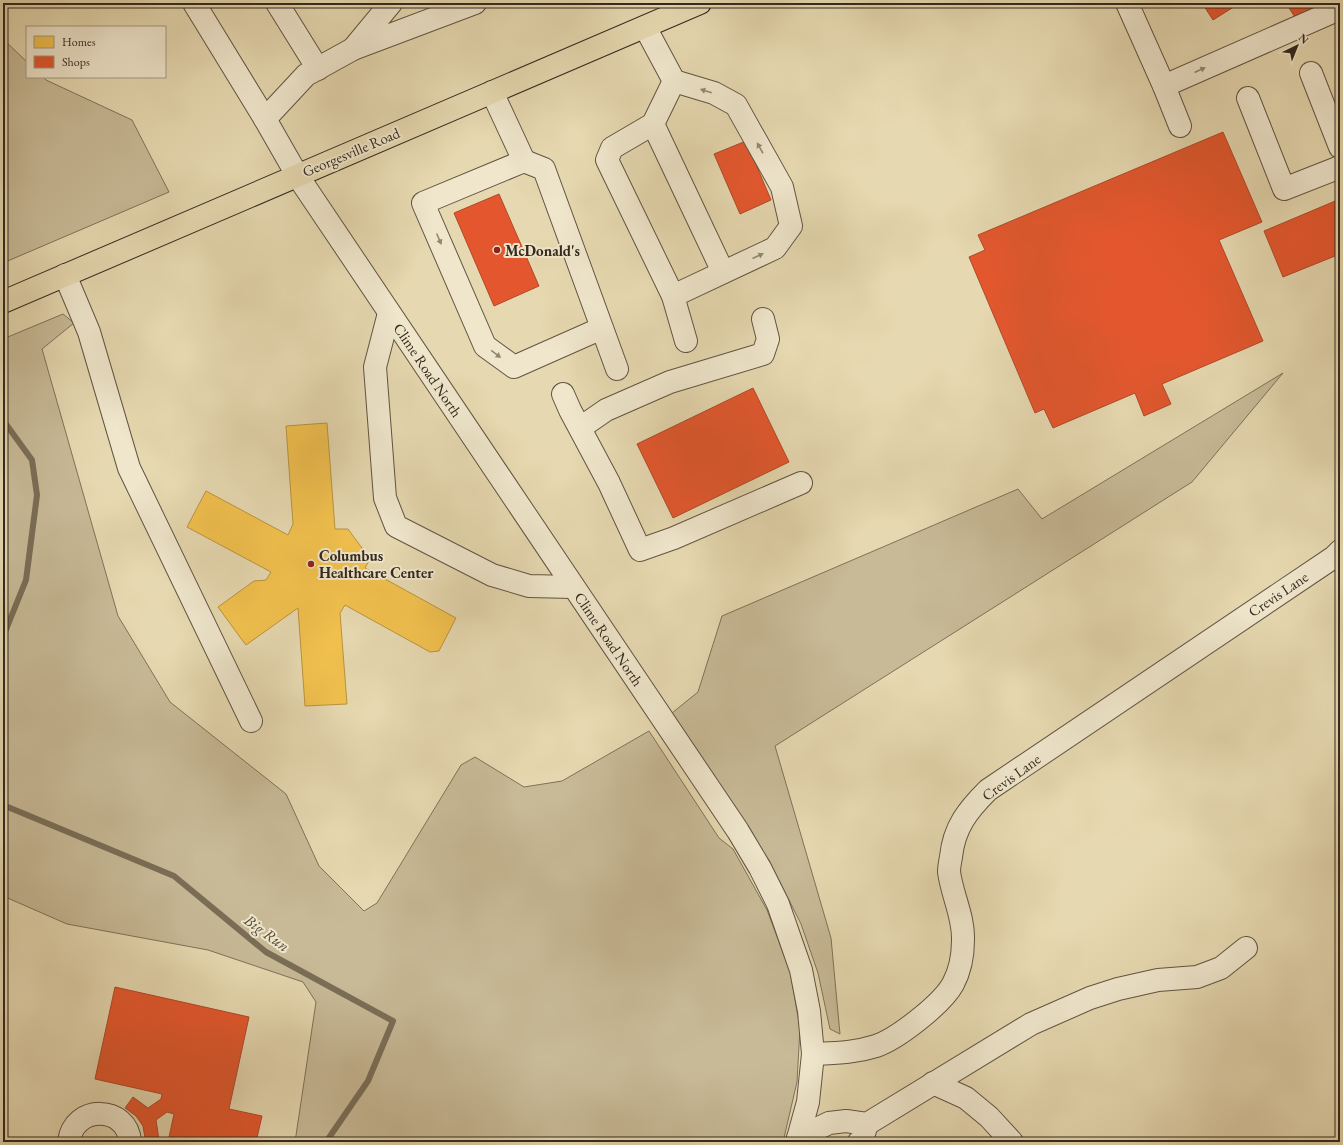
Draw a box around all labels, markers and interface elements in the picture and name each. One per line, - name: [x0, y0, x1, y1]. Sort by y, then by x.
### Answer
- legend: [26, 26, 166, 78]
- north arrow: [1277, 26, 1317, 66]
- text: N: [1296, 31, 1312, 47]
- text: Homes: [62, 34, 96, 50]
- text: Shops: [62, 54, 90, 70]
- one-way arrow: [1194, 67, 1206, 73]
- one-way arrow: [700, 88, 712, 94]
- street label: Georgesville Road: [299, 123, 403, 181]
- one-way arrow: [756, 143, 763, 154]
- one-way arrow: [436, 234, 442, 245]
- place label: McDonald's: [505, 241, 580, 260]
- marker: McDonald's: [492, 245, 502, 255]
- one-way arrow: [752, 253, 764, 259]
- street label: Clime Road North: [389, 319, 467, 421]
- one-way arrow: [490, 350, 501, 358]
- place label: Columbus Healthcare Center: [319, 546, 434, 582]
- marker: Columbus Healthcare Center: [306, 559, 316, 569]
- street label: Crevis Lane: [1244, 567, 1312, 621]
- street label: Clime Road North: [570, 588, 648, 690]
- street label: Crevis Lane: [978, 749, 1044, 805]
- water label: Big Run: [239, 909, 294, 956]

